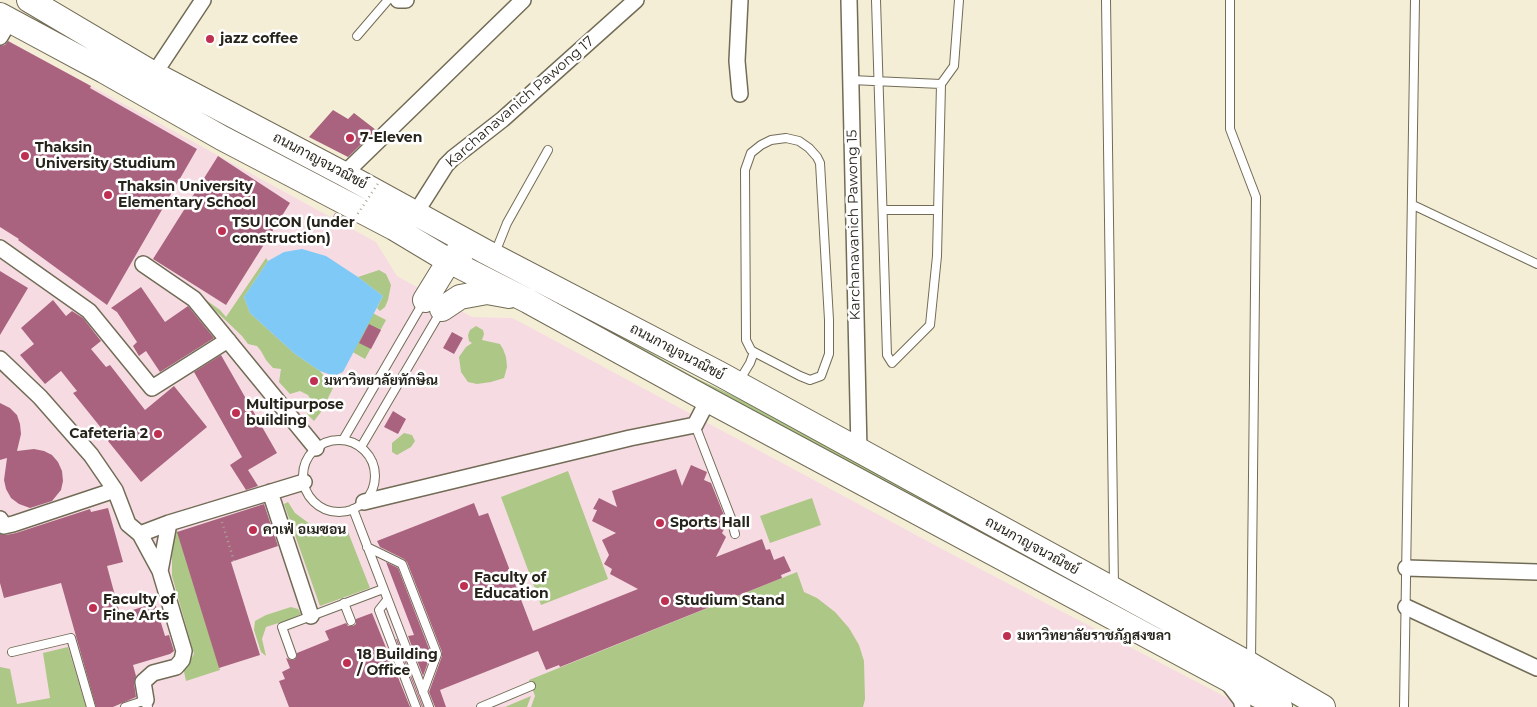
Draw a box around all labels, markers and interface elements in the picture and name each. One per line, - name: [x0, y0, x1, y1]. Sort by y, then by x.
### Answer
- place label: jazz coffee: [220, 31, 298, 47]
- marker: jazz coffee: [204, 33, 216, 45]
- street label: Karchanavanich Pawong 17: [442, 33, 598, 171]
- street label: ถนนกาญจนวณิชย์: [270, 129, 370, 193]
- street label: Karchanavanich Pawong 15: [844, 129, 864, 321]
- place label: 7-Eleven: [360, 130, 422, 146]
- marker: 7-Eleven: [344, 132, 356, 144]
- place label: Thaksin University Studium: [35, 140, 176, 172]
- marker: Thaksin University Studium: [19, 150, 31, 162]
- place label: Thaksin University Elementary School: [118, 179, 256, 212]
- marker: Thaksin University Elementary School: [102, 189, 114, 201]
- place label: TSU ICON (under construction): [232, 215, 355, 248]
- marker: TSU ICON (under construction): [216, 225, 228, 237]
- street label: ถนนกาญจนวณิชย์: [627, 320, 727, 384]
- place label: มหาวิทยาลัยทักษิณ: [324, 373, 438, 389]
- marker: มหาวิทยาลัยทักษิณ: [308, 375, 320, 387]
- place label: Multipurpose building: [246, 397, 344, 430]
- marker: Multipurpose building: [230, 407, 242, 419]
- place label: Cafeteria 2: [69, 426, 148, 442]
- marker: Cafeteria 2: [152, 428, 164, 440]
- street label: ถนนกาญจนวณิชย์: [982, 513, 1082, 579]
- place label: Sports Hall: [670, 515, 750, 531]
- marker: Sports Hall: [654, 517, 666, 529]
- place label: คาเฟ่ อเมซอน: [263, 522, 346, 538]
- marker: คาเฟ่ อเมซอน: [247, 524, 259, 536]
- place label: Faculty of Education: [474, 570, 549, 602]
- marker: Faculty of Education: [458, 580, 470, 592]
- place label: Faculty of Fine Arts: [103, 592, 175, 624]
- place label: Studium Stand: [675, 593, 785, 609]
- marker: Studium Stand: [659, 595, 671, 607]
- marker: Faculty of Fine Arts: [87, 602, 99, 614]
- place label: มหาวิทยาลัยราชภัฏสงขลา: [1017, 628, 1171, 644]
- marker: มหาวิทยาลัยราชภัฏสงขลา: [1001, 630, 1013, 642]
- place label: 18 Building / Office: [357, 647, 438, 680]
- marker: 18 Building / Office: [341, 657, 353, 669]

